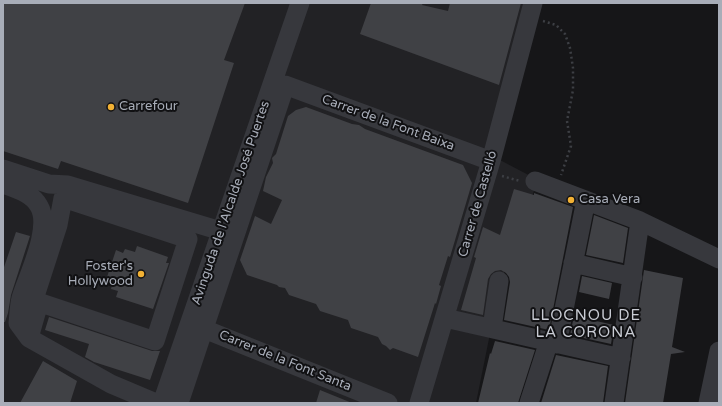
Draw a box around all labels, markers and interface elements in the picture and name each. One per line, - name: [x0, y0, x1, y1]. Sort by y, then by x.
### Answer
- street label: Carrer de la Font Baixa: [320, 92, 456, 154]
- place label: Carrefour: [119, 99, 178, 115]
- street label: Avinguda de l'Alcalde José Puertes: [189, 99, 273, 307]
- marker: Carrefour: [106, 102, 116, 112]
- street label: Carrer de Castelló: [455, 149, 501, 259]
- place label: Casa Vera: [579, 192, 640, 208]
- marker: Casa Vera: [566, 195, 576, 205]
- place label: Foster's Hollywood: [68, 259, 133, 290]
- marker: Foster's Hollywood: [136, 269, 146, 279]
- district label: LLOCNOU DE LA CORONA: [531, 307, 641, 342]
- street label: Carrer de la Font Santa: [217, 327, 353, 395]

